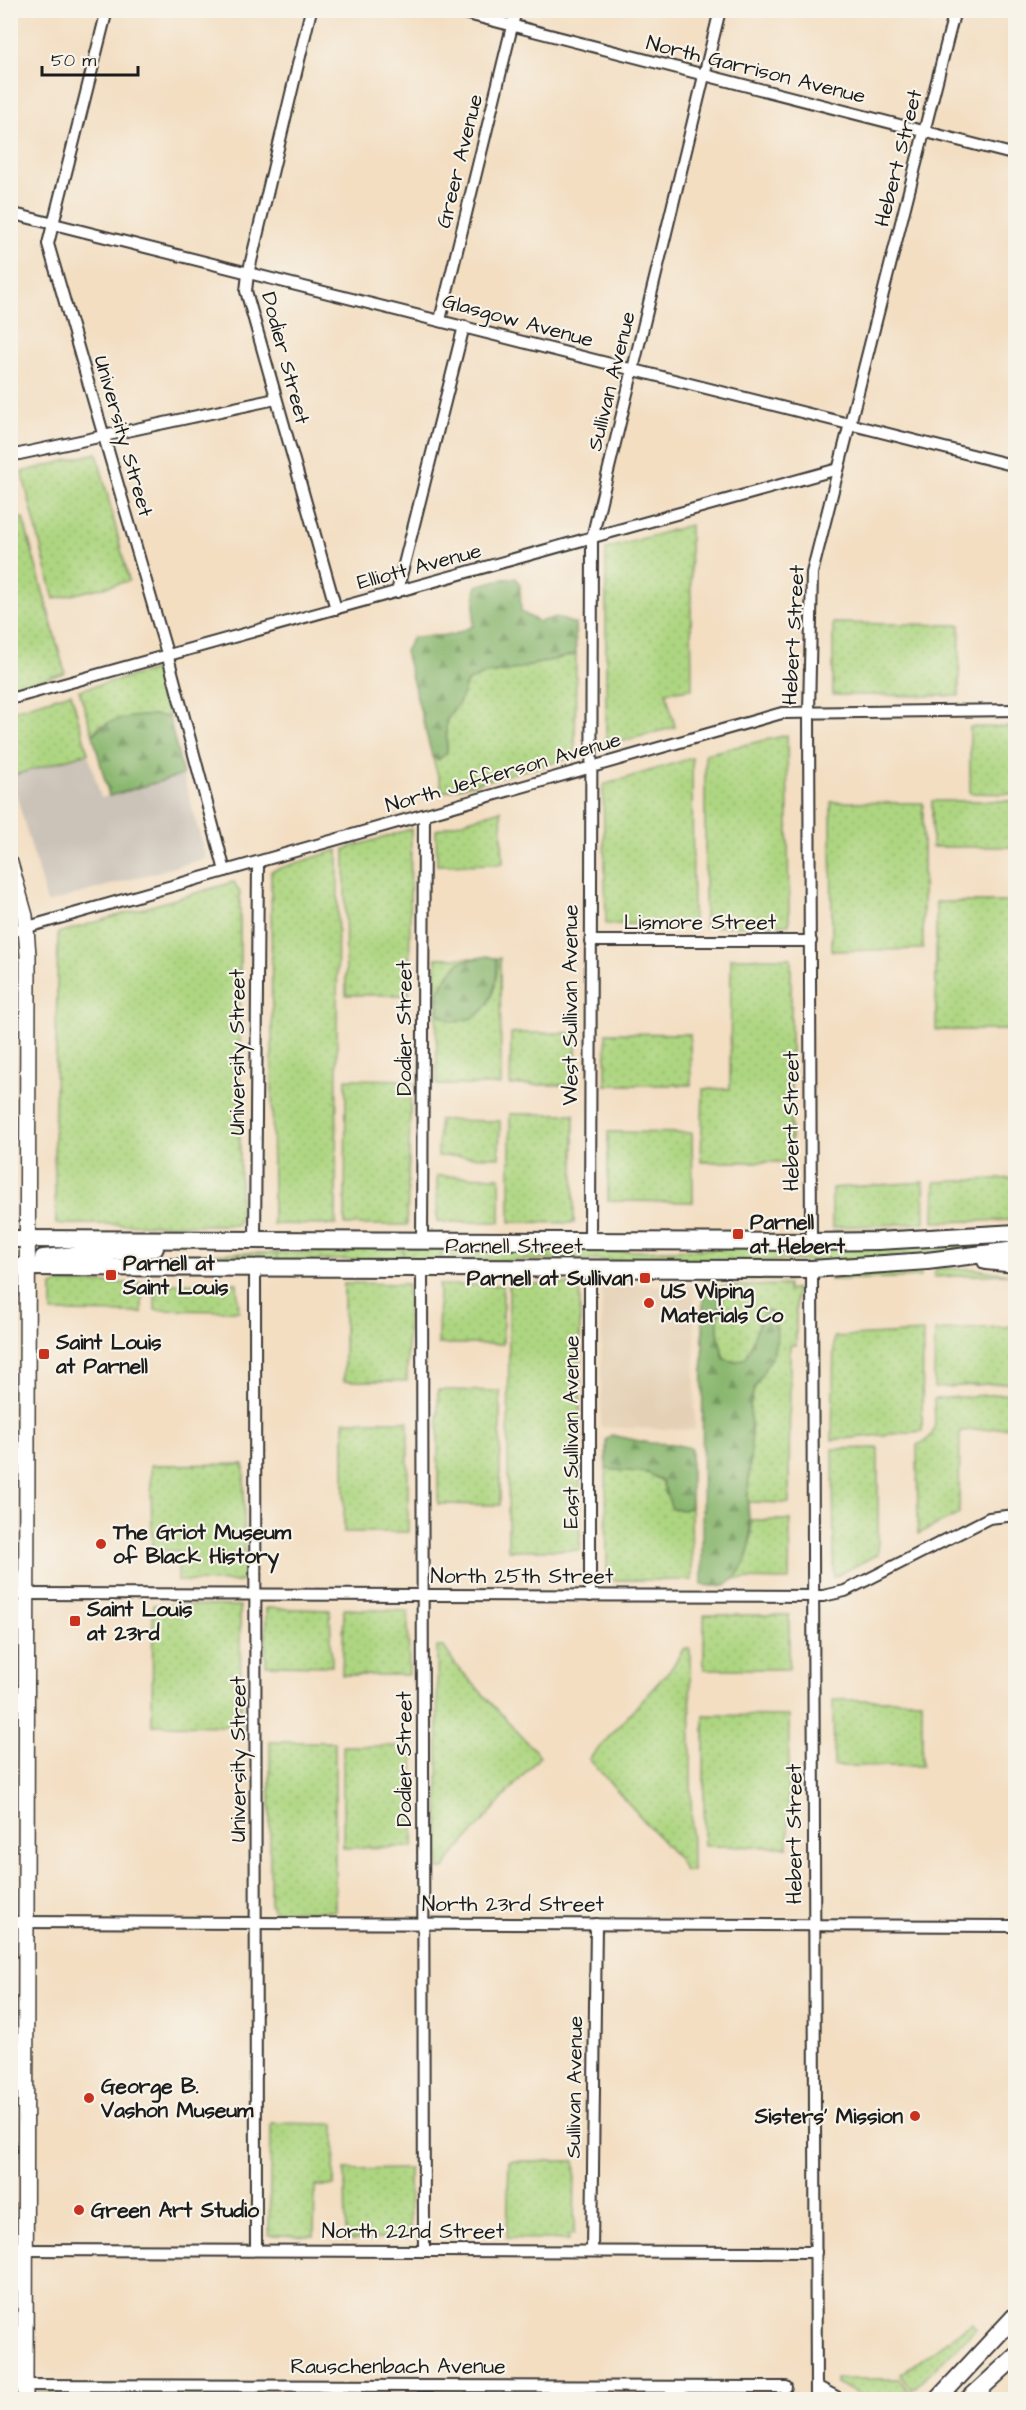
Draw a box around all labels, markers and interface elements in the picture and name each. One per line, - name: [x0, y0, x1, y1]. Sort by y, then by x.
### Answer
- street label: North Garrison Avenue: [643, 28, 869, 111]
- scale bar: [42, 39, 138, 77]
- text: 50 m: [51, 48, 96, 73]
- street label: Hebert Street: [867, 86, 930, 230]
- street label: Greer Avenue: [429, 91, 490, 231]
- street label: Glasgow Avenue: [439, 286, 597, 357]
- street label: Dodier Street: [254, 289, 317, 428]
- street label: Sullivan Avenue: [580, 308, 643, 454]
- street label: University Street: [85, 352, 161, 521]
- street label: Elliott Avenue: [354, 536, 485, 597]
- street label: Hebert Street: [775, 564, 812, 706]
- street label: North Jefferson Avenue: [382, 725, 624, 820]
- street label: West Sullivan Avenue: [556, 904, 585, 1106]
- street label: Lismore Street: [624, 908, 777, 937]
- street label: Dodier Street: [390, 960, 419, 1096]
- street label: University Street: [223, 968, 254, 1135]
- street label: Hebert Street: [777, 1050, 806, 1191]
- place label: Parnell at Hebert: [749, 1208, 845, 1261]
- marker: Parnell at Hebert: [731, 1227, 745, 1241]
- street label: Parnell Street: [445, 1232, 583, 1261]
- place label: Parnell at Saint Louis: [122, 1249, 229, 1302]
- place label: Parnell at Sullivan: [467, 1264, 633, 1293]
- marker: Parnell at Saint Louis: [104, 1268, 118, 1282]
- marker: Parnell at Sullivan: [638, 1271, 652, 1285]
- place label: US Wiping Materials Co: [661, 1277, 783, 1330]
- marker: US Wiping Materials Co: [642, 1296, 656, 1310]
- place label: Saint Louis at Parnell: [55, 1328, 162, 1381]
- street label: East Sullivan Avenue: [557, 1335, 586, 1529]
- marker: Saint Louis at Parnell: [37, 1347, 51, 1361]
- place label: The Griot Museum of Black History: [112, 1518, 292, 1574]
- marker: The Griot Museum of Black History: [94, 1537, 108, 1551]
- street label: North 25th Street: [431, 1562, 614, 1591]
- place label: Saint Louis at 23rd: [86, 1595, 193, 1648]
- marker: Saint Louis at 23rd: [68, 1614, 82, 1628]
- street label: University Street: [224, 1675, 255, 1842]
- street label: Dodier Street: [390, 1691, 419, 1827]
- street label: Hebert Street: [780, 1763, 809, 1904]
- street label: North 23rd Street: [422, 1890, 605, 1919]
- street label: Sullivan Avenue: [559, 2015, 590, 2159]
- place label: George B. Vashon Museum: [100, 2072, 254, 2125]
- marker: George B. Vashon Museum: [82, 2091, 96, 2105]
- place label: Sisters' Mission: [754, 2102, 903, 2131]
- marker: Sisters' Mission: [908, 2109, 922, 2123]
- place label: Green Art Studio: [91, 2196, 259, 2225]
- marker: Green Art Studio: [72, 2203, 86, 2217]
- street label: North 22nd Street: [322, 2217, 505, 2246]
- street label: Rauschenbach Avenue: [290, 2352, 506, 2381]

